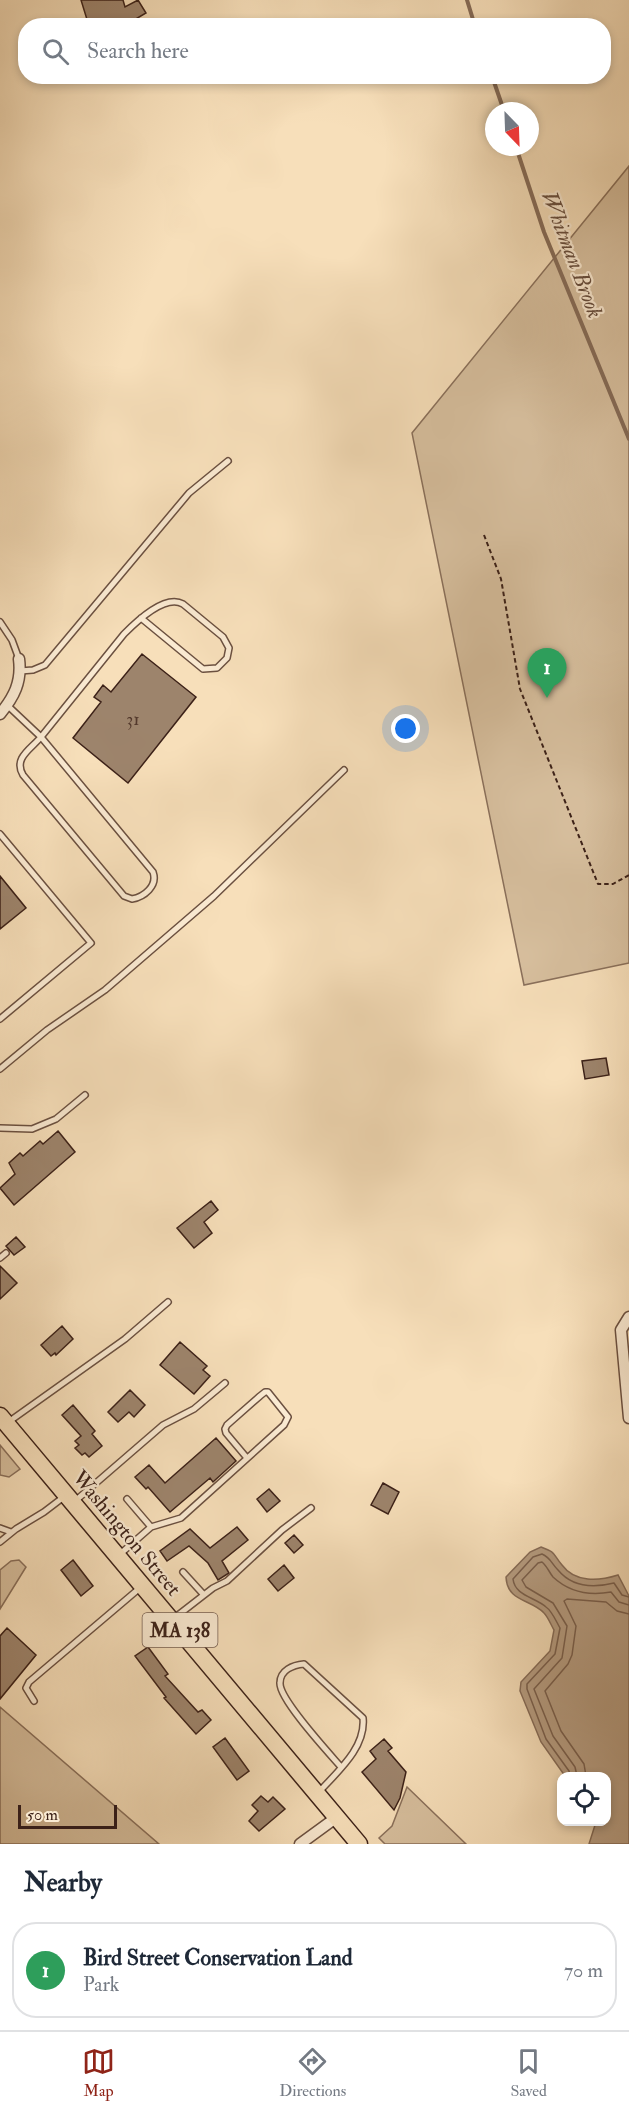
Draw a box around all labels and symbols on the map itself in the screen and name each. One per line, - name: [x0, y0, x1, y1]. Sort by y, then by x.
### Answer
- north arrow: [485, 102, 539, 156]
- water label: Whitman Brook: [535, 187, 609, 322]
- pin: 1: [528, 648, 566, 698]
- house number: 31: [126, 708, 140, 731]
- your location: [391, 714, 420, 743]
- street label: Washington Street: [66, 1464, 187, 1602]
- road number: MA 138: [142, 1613, 218, 1647]
- scale bar: [18, 1802, 117, 1830]

